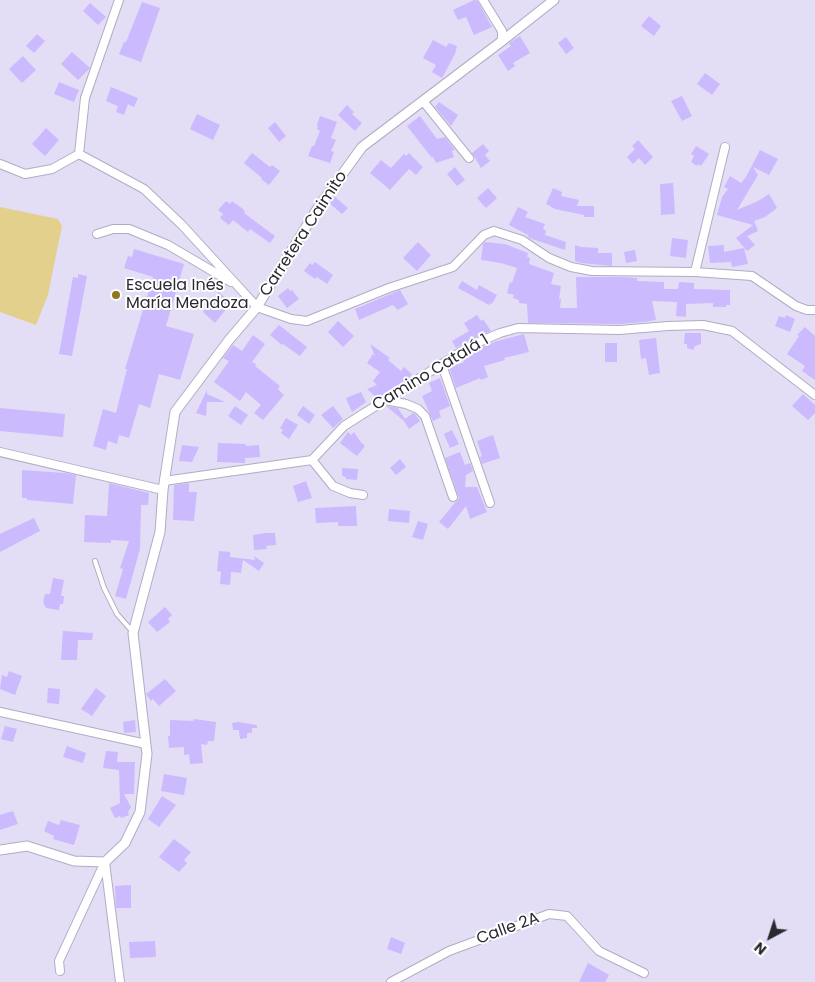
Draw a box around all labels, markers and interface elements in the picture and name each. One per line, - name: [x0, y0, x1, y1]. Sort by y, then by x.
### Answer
- street label: Carretera Caimito: [256, 168, 352, 300]
- place label: Escuela Inés María Mendoza: [126, 276, 249, 314]
- marker: Escuela Inés María Mendoza: [110, 289, 122, 301]
- street label: Camino Catalá 1: [369, 331, 493, 415]
- street label: Calle 2A: [474, 909, 542, 949]
- north arrow: [745, 912, 795, 962]
- text: N: [750, 937, 771, 960]

